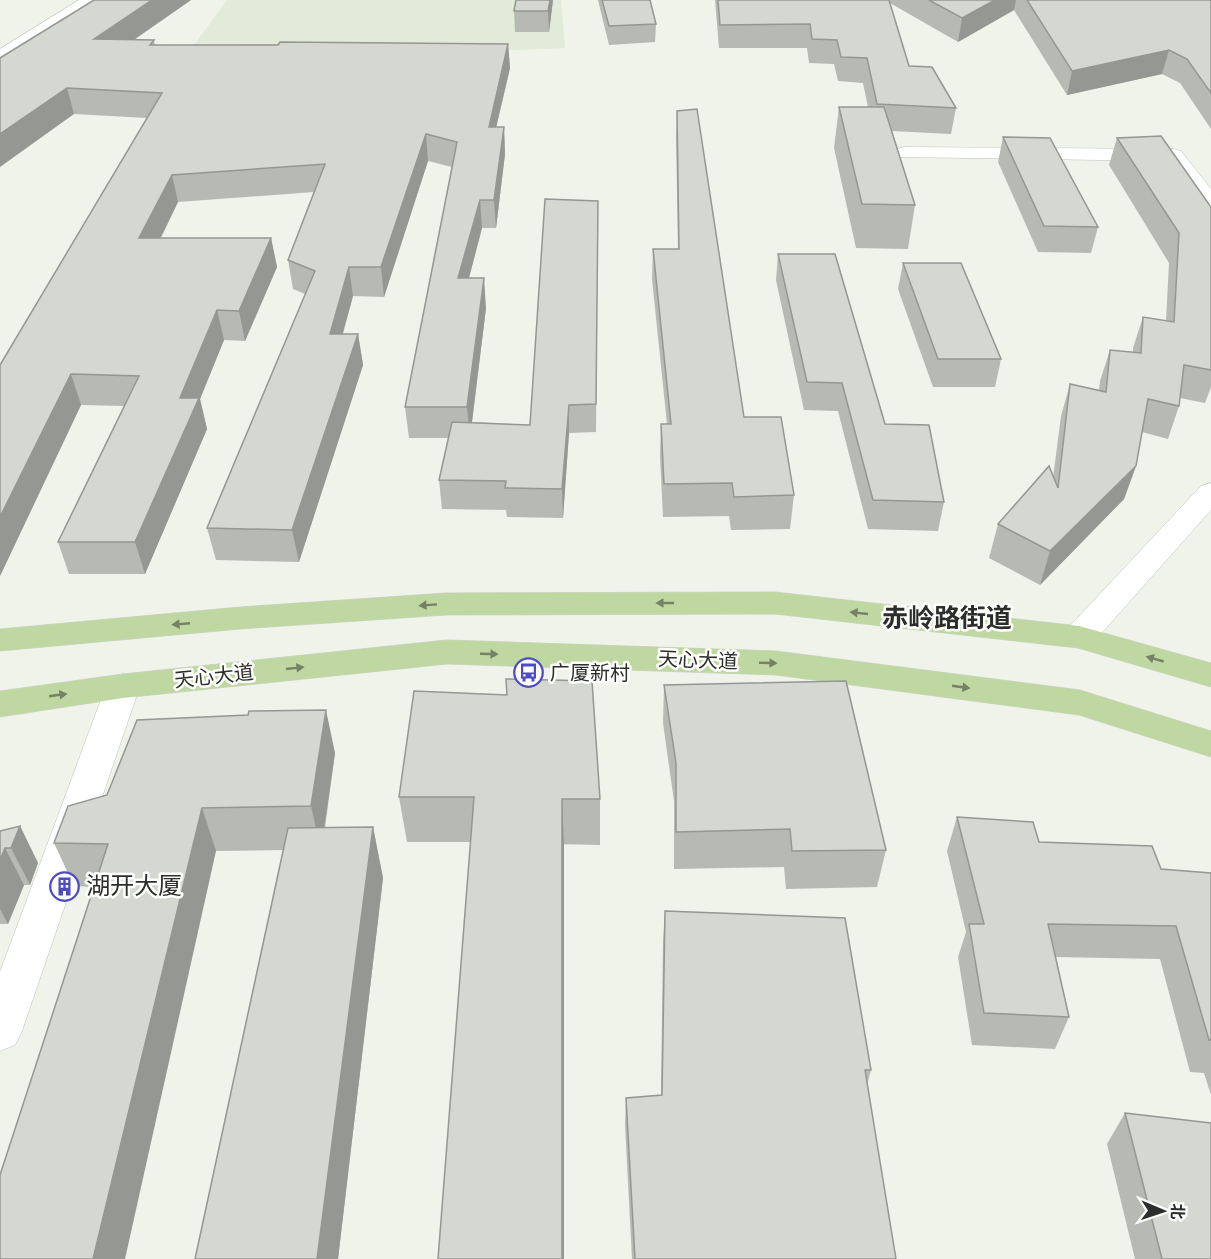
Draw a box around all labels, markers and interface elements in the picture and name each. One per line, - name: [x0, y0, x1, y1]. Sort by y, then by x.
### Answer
- one-way arrow: [655, 598, 674, 608]
- one-way arrow: [418, 600, 437, 610]
- district label: 赤岭路街道: [882, 602, 1012, 633]
- one-way arrow: [850, 608, 869, 617]
- one-way arrow: [172, 619, 191, 629]
- street label: 天心大道: [658, 647, 738, 673]
- one-way arrow: [480, 649, 499, 658]
- one-way arrow: [1146, 654, 1164, 663]
- bus stop icon: 广厦新村: [513, 657, 545, 689]
- one-way arrow: [758, 658, 777, 667]
- street label: 天心大道: [173, 660, 255, 692]
- place label: 广厦新村: [550, 661, 630, 685]
- one-way arrow: [285, 663, 304, 673]
- one-way arrow: [952, 683, 971, 692]
- one-way arrow: [49, 691, 68, 700]
- building icon: 湖开大厦: [49, 870, 81, 902]
- place label: 湖开大厦: [86, 871, 182, 900]
- north arrow: [1133, 1181, 1193, 1241]
- text: 北: [1168, 1203, 1188, 1220]

